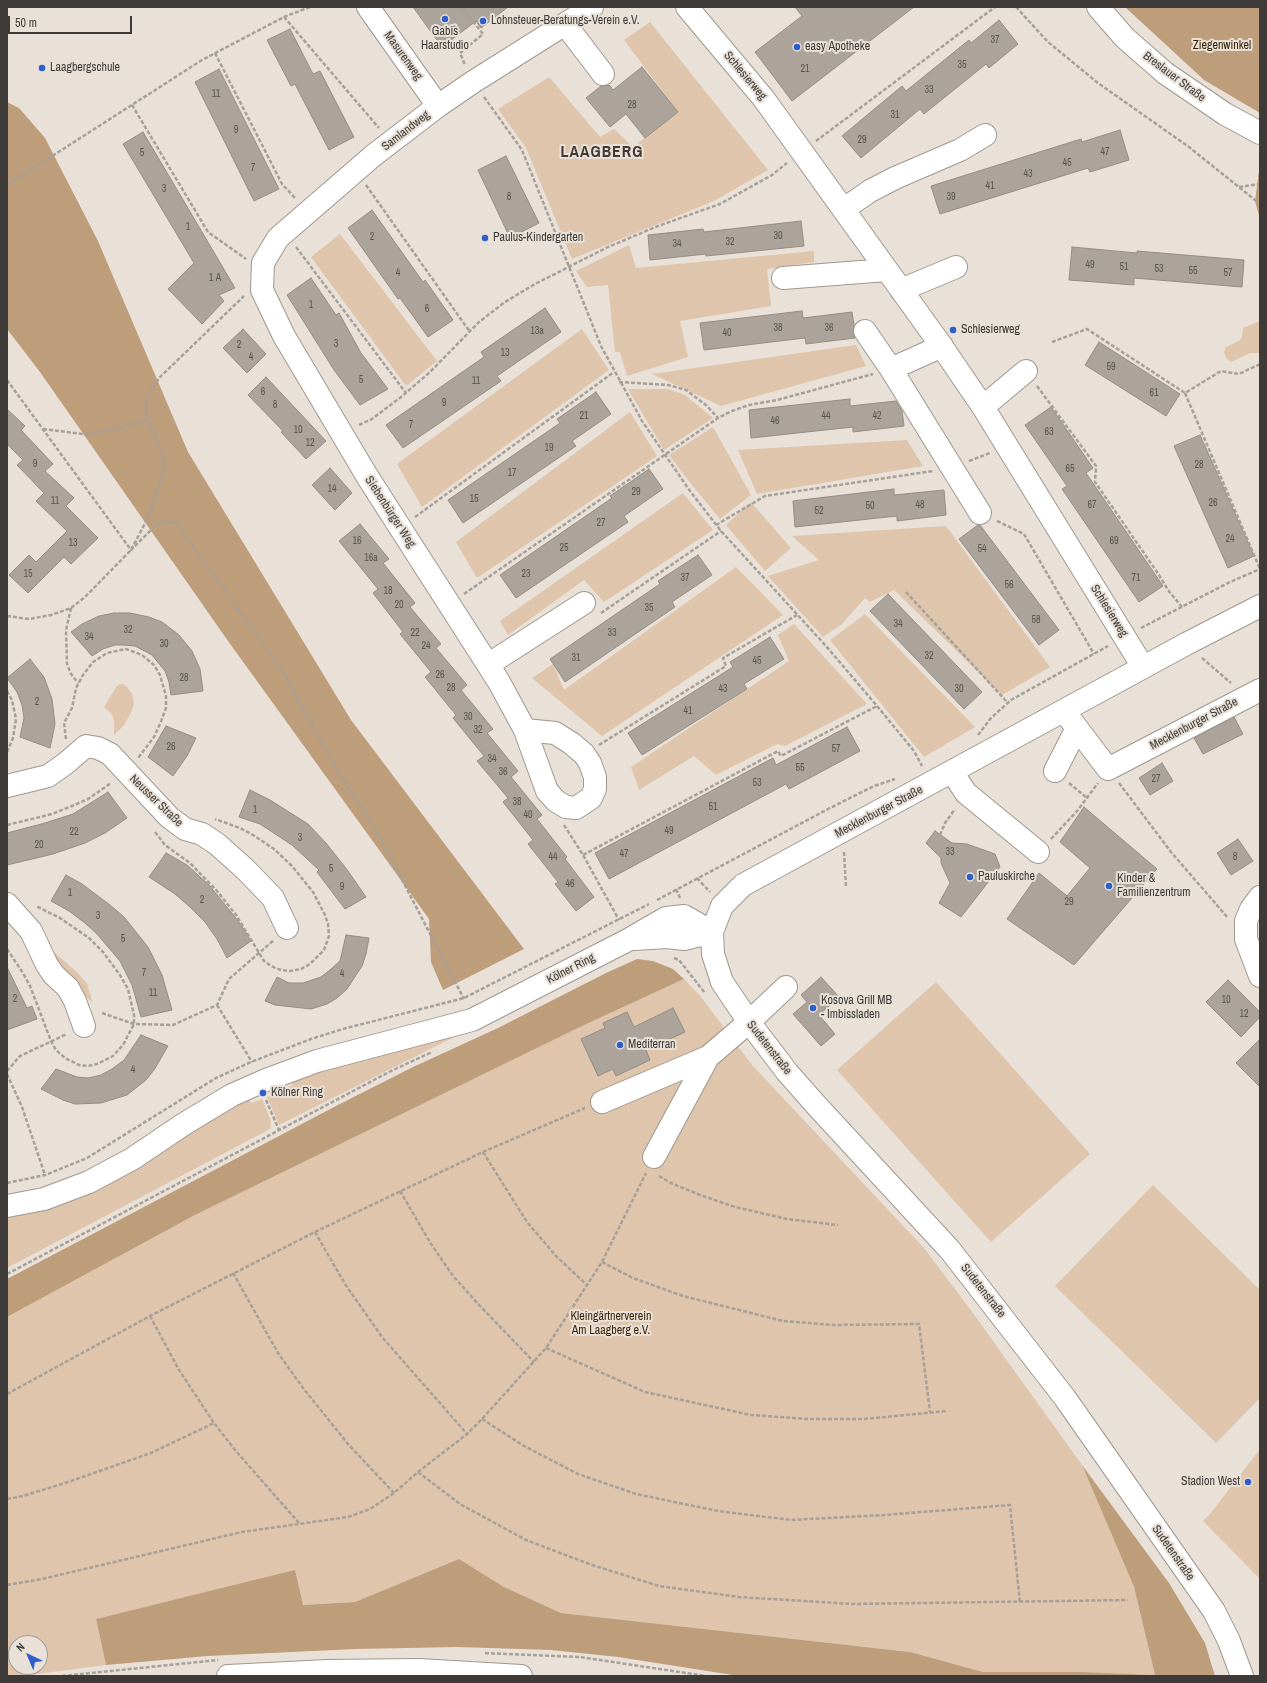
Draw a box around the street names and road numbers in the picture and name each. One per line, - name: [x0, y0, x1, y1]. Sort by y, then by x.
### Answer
- street label: Masurenweg: [381, 29, 425, 83]
- street label: Schlesierweg: [721, 49, 769, 103]
- street label: Breslauer Straße: [1140, 49, 1208, 105]
- street label: Samlandweg: [379, 108, 433, 154]
- street label: Siebenbürger Weg: [362, 474, 418, 550]
- street label: Schlesierweg: [1087, 582, 1131, 640]
- street label: Mecklenburger Straße: [1148, 695, 1240, 753]
- street label: Neusser Straße: [126, 772, 186, 830]
- street label: Mecklenburger Straße: [833, 783, 925, 841]
- street label: Kölner Ring: [545, 951, 597, 987]
- street label: Sudetenstraße: [743, 1018, 795, 1078]
- street label: Sudetenstraße: [957, 1261, 1009, 1321]
- street label: Sudetenstraße: [1149, 1522, 1197, 1584]

